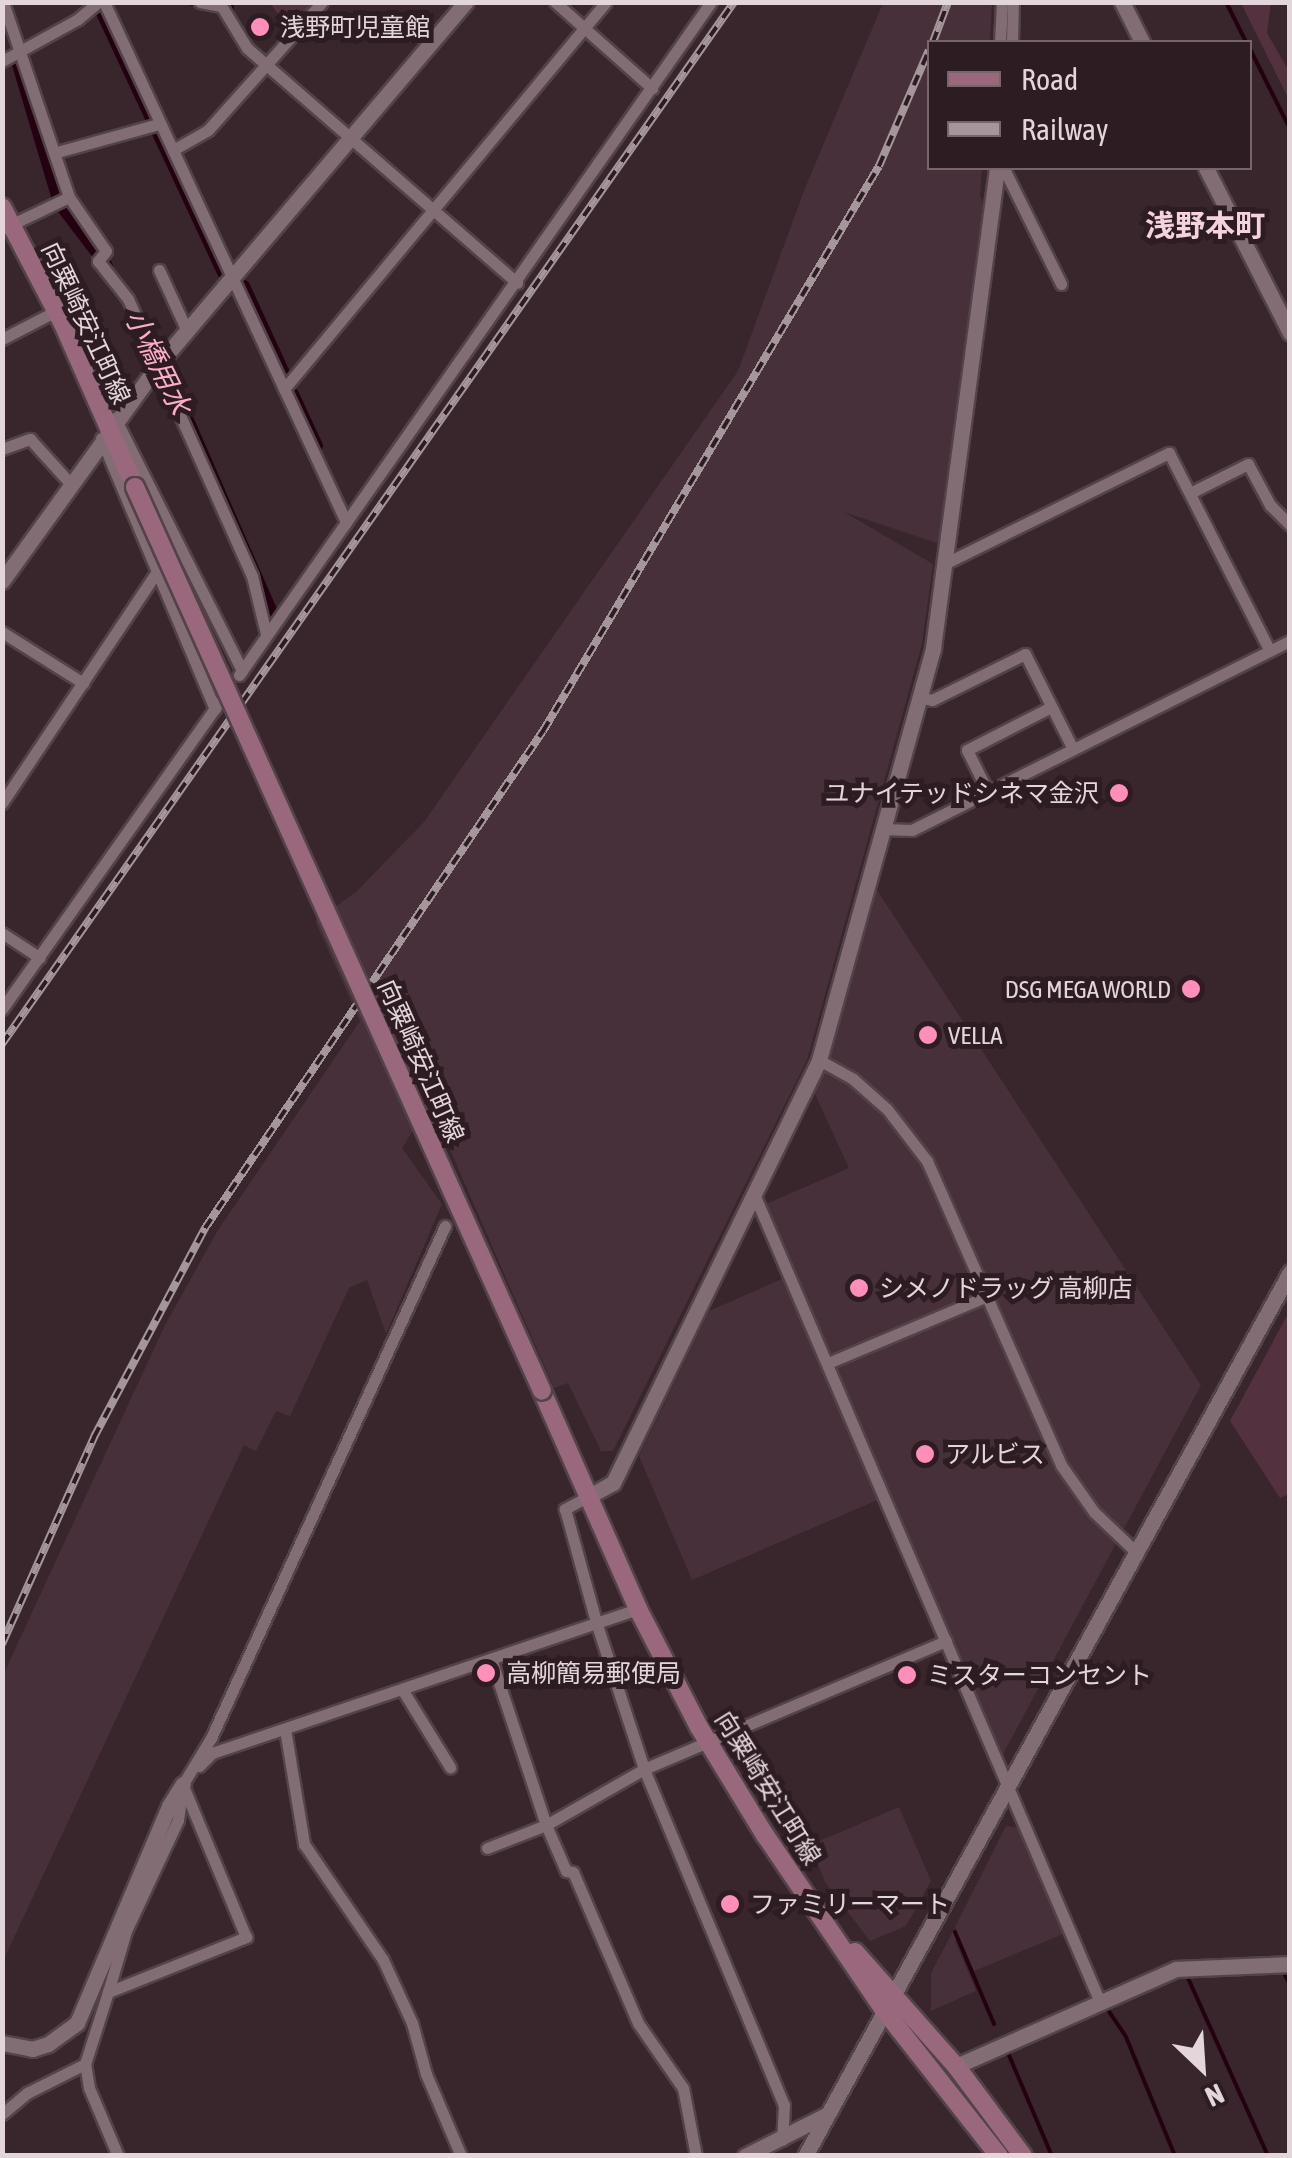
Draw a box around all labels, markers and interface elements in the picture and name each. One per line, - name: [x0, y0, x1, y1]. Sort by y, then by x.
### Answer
- place label: 浅野町児童館: [280, 12, 430, 42]
- marker: 浅野町児童館: [249, 16, 271, 38]
- legend: [927, 40, 1252, 170]
- text: Road: [1021, 62, 1078, 96]
- text: Railway: [1021, 112, 1108, 146]
- district label: 浅野本町: [1145, 207, 1265, 243]
- street label: 向粟崎安江町線: [35, 237, 137, 409]
- water label: 小橋用水: [118, 304, 198, 420]
- place label: ユナイテッドシネマ金沢: [824, 778, 1099, 808]
- marker: ユナイテッドシネマ金沢: [1108, 782, 1130, 804]
- place label: DSG MEGA WORLD: [1005, 974, 1171, 1004]
- street label: 向粟崎安江町線: [372, 975, 470, 1147]
- marker: DSG MEGA WORLD: [1180, 978, 1202, 1000]
- place label: VELLA: [948, 1020, 1002, 1050]
- marker: VELLA: [917, 1024, 939, 1046]
- place label: シメノドラッグ 高柳店: [879, 1273, 1132, 1303]
- marker: シメノドラッグ 高柳店: [848, 1277, 870, 1299]
- place label: アルビス: [945, 1439, 1045, 1469]
- marker: アルビス: [914, 1443, 936, 1465]
- place label: 高柳簡易郵便局: [506, 1658, 681, 1688]
- place label: ミスターコンセント: [927, 1660, 1152, 1690]
- marker: 高柳簡易郵便局: [475, 1662, 497, 1684]
- marker: ミスターコンセント: [896, 1664, 918, 1686]
- street label: 向粟崎安江町線: [709, 1706, 827, 1870]
- place label: ファミリーマート: [750, 1889, 950, 1919]
- marker: ファミリーマート: [719, 1893, 741, 1915]
- north arrow: [1152, 2018, 1252, 2118]
- text: N: [1200, 2077, 1229, 2113]

